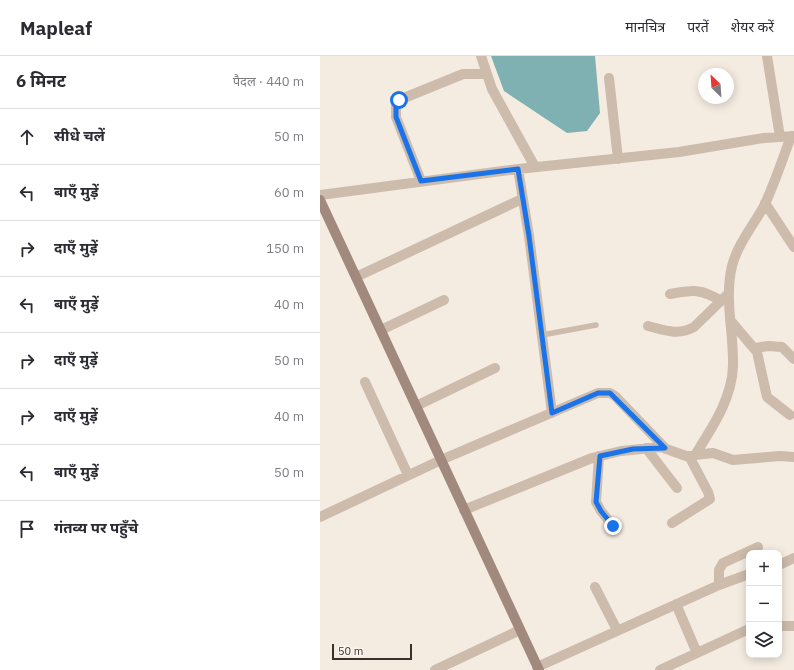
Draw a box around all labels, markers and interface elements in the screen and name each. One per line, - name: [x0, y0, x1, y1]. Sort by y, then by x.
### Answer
- text: Mapleaf: [20, 16, 92, 40]
- text: मानचित्र: [625, 18, 665, 36]
- text: परतें: [687, 18, 709, 36]
- text: शेयर करें: [731, 18, 774, 36]
- north arrow: [698, 68, 734, 104]
- text: 6 मिनट: [16, 70, 66, 92]
- text: पैदल · 440 m: [233, 73, 304, 90]
- route start: [390, 91, 408, 109]
- icon: ahead: [16, 126, 38, 148]
- text: सीधे चलें: [54, 126, 105, 145]
- text: 50 m: [274, 128, 304, 145]
- icon: left: [16, 182, 38, 204]
- text: बाएँ मुड़ें: [54, 182, 99, 201]
- text: 60 m: [274, 184, 304, 201]
- icon: right: [16, 238, 38, 260]
- text: दाएँ मुड़ें: [54, 238, 98, 257]
- text: 150 m: [266, 240, 304, 257]
- icon: left: [16, 294, 38, 316]
- text: बाएँ मुड़ें: [54, 294, 99, 313]
- text: 40 m: [274, 296, 304, 313]
- icon: right: [16, 350, 38, 372]
- text: दाएँ मुड़ें: [54, 350, 98, 369]
- text: 50 m: [274, 352, 304, 369]
- icon: right: [16, 406, 38, 428]
- text: दाएँ मुड़ें: [54, 406, 98, 425]
- text: 40 m: [274, 408, 304, 425]
- icon: left: [16, 462, 38, 484]
- text: बाएँ मुड़ें: [54, 462, 99, 481]
- text: 50 m: [274, 464, 304, 481]
- route end: [604, 517, 622, 535]
- icon: arrive: [16, 518, 38, 540]
- text: गंतव्य पर पहुँचे: [54, 518, 138, 537]
- map controls: [746, 550, 782, 658]
- button: +: [746, 550, 782, 586]
- button: −: [746, 586, 782, 622]
- button: layers: [746, 622, 782, 658]
- scale bar: [332, 642, 412, 661]
- text: 50 m: [338, 644, 363, 658]

